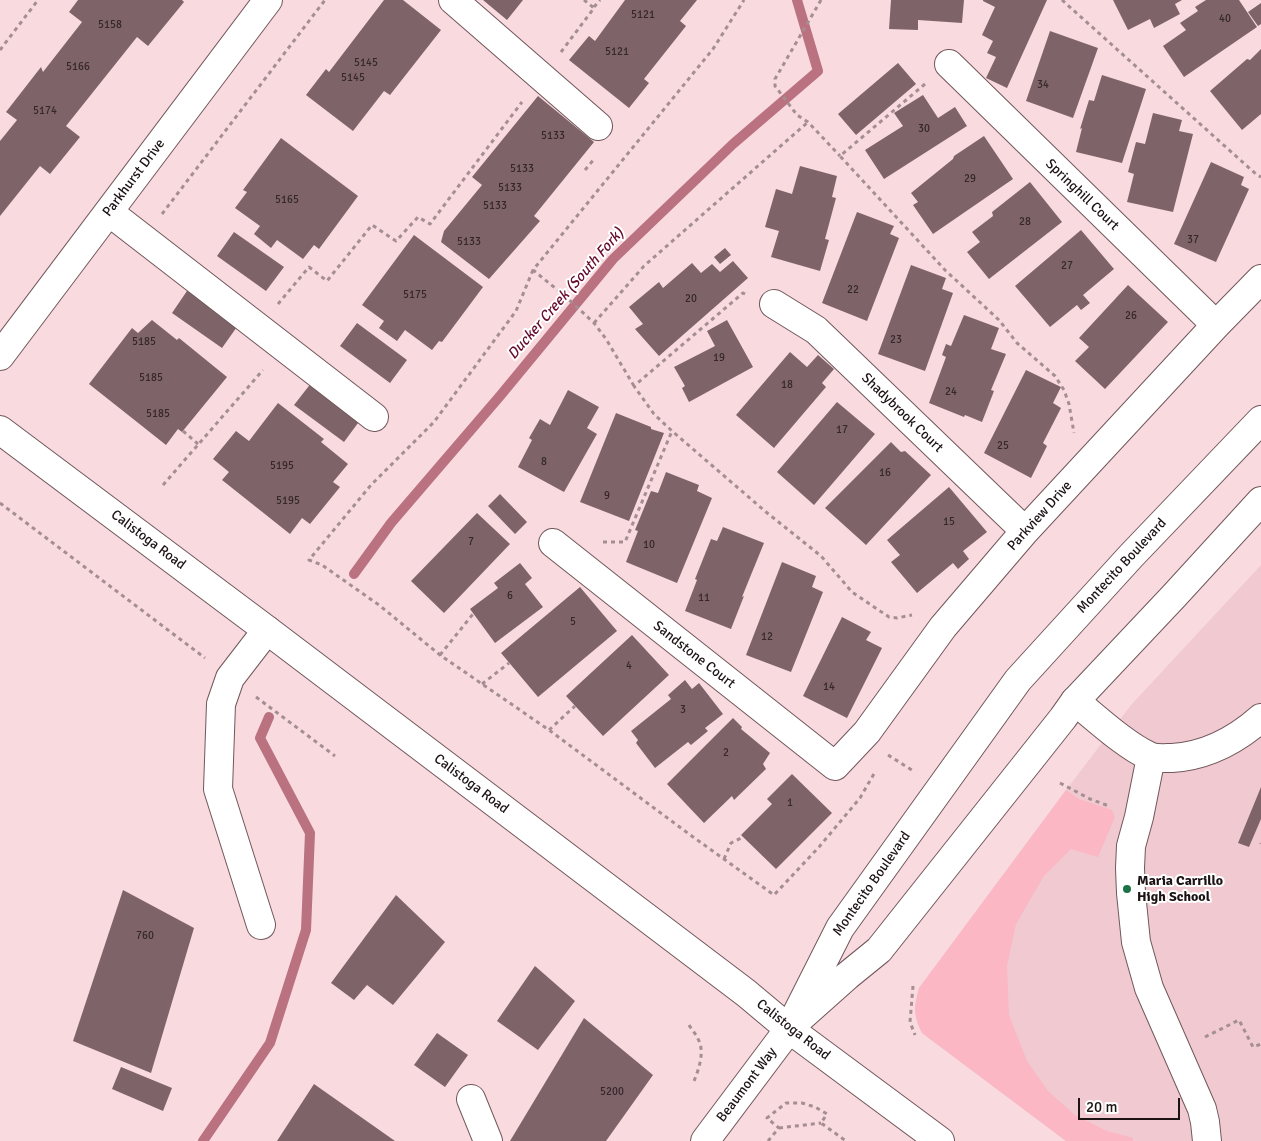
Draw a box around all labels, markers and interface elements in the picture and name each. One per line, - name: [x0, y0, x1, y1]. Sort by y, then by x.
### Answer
- house number: 5121: [631, 8, 655, 22]
- house number: 40: [1219, 12, 1231, 26]
- house number: 5158: [98, 18, 122, 32]
- house number: 5121: [605, 45, 629, 59]
- house number: 5145: [354, 56, 378, 70]
- house number: 5166: [66, 60, 90, 74]
- house number: 5145: [341, 71, 365, 85]
- house number: 34: [1037, 78, 1049, 92]
- house number: 5174: [33, 104, 57, 118]
- house number: 30: [918, 122, 930, 136]
- house number: 5133: [541, 129, 565, 143]
- street label: Parkhurst Drive: [99, 136, 169, 220]
- street label: Springhill Court: [1042, 156, 1122, 234]
- house number: 5133: [510, 162, 534, 176]
- house number: 29: [964, 172, 976, 186]
- house number: 5133: [498, 181, 522, 195]
- house number: 5165: [275, 193, 299, 207]
- house number: 5133: [483, 199, 507, 213]
- house number: 28: [1019, 215, 1031, 229]
- water label: Ducker Creek (South Fork): [504, 225, 628, 363]
- house number: 37: [1187, 233, 1199, 247]
- house number: 5133: [457, 235, 481, 249]
- house number: 27: [1061, 259, 1073, 273]
- house number: 22: [847, 283, 859, 297]
- house number: 5175: [403, 288, 427, 302]
- house number: 20: [685, 292, 697, 306]
- house number: 26: [1125, 309, 1137, 323]
- house number: 23: [890, 333, 902, 347]
- house number: 5185: [132, 335, 156, 349]
- house number: 19: [713, 351, 725, 365]
- street label: Shadybrook Court: [858, 370, 946, 456]
- house number: 5185: [139, 371, 163, 385]
- house number: 18: [781, 378, 793, 392]
- house number: 24: [945, 385, 957, 399]
- house number: 5185: [146, 407, 170, 421]
- house number: 17: [836, 423, 848, 437]
- house number: 25: [997, 439, 1009, 453]
- house number: 8: [541, 455, 547, 469]
- house number: 5195: [270, 459, 294, 473]
- house number: 16: [879, 466, 891, 480]
- street label: Parkview Drive: [1004, 478, 1076, 554]
- house number: 9: [604, 489, 610, 503]
- house number: 5195: [276, 494, 300, 508]
- street label: Calistoga Road: [107, 507, 189, 573]
- house number: 15: [943, 515, 955, 529]
- street label: Montecito Boulevard: [1074, 515, 1170, 617]
- house number: 7: [468, 535, 474, 549]
- house number: 10: [643, 538, 655, 552]
- house number: 6: [507, 589, 513, 603]
- house number: 11: [698, 591, 710, 605]
- house number: 5: [570, 615, 576, 629]
- street label: Sandstone Court: [650, 618, 738, 692]
- house number: 12: [761, 630, 773, 644]
- house number: 4: [626, 659, 632, 673]
- house number: 14: [823, 680, 835, 694]
- house number: 3: [680, 703, 686, 717]
- house number: 2: [723, 746, 729, 760]
- street label: Calistoga Road: [430, 751, 512, 817]
- house number: 1: [787, 796, 793, 810]
- street label: Montecito Boulevard: [830, 829, 914, 939]
- place label: Maria Carrillo High School: [1137, 873, 1223, 906]
- marker: Maria Carrillo High School: [1121, 883, 1133, 895]
- house number: 760: [136, 929, 154, 943]
- street label: Calistoga Road: [753, 996, 833, 1064]
- street label: Beaumont Way: [713, 1044, 781, 1126]
- house number: 5200: [600, 1085, 624, 1099]
- scale bar: [1081, 1088, 1184, 1120]
- text: 20 m: [1086, 1098, 1117, 1116]

